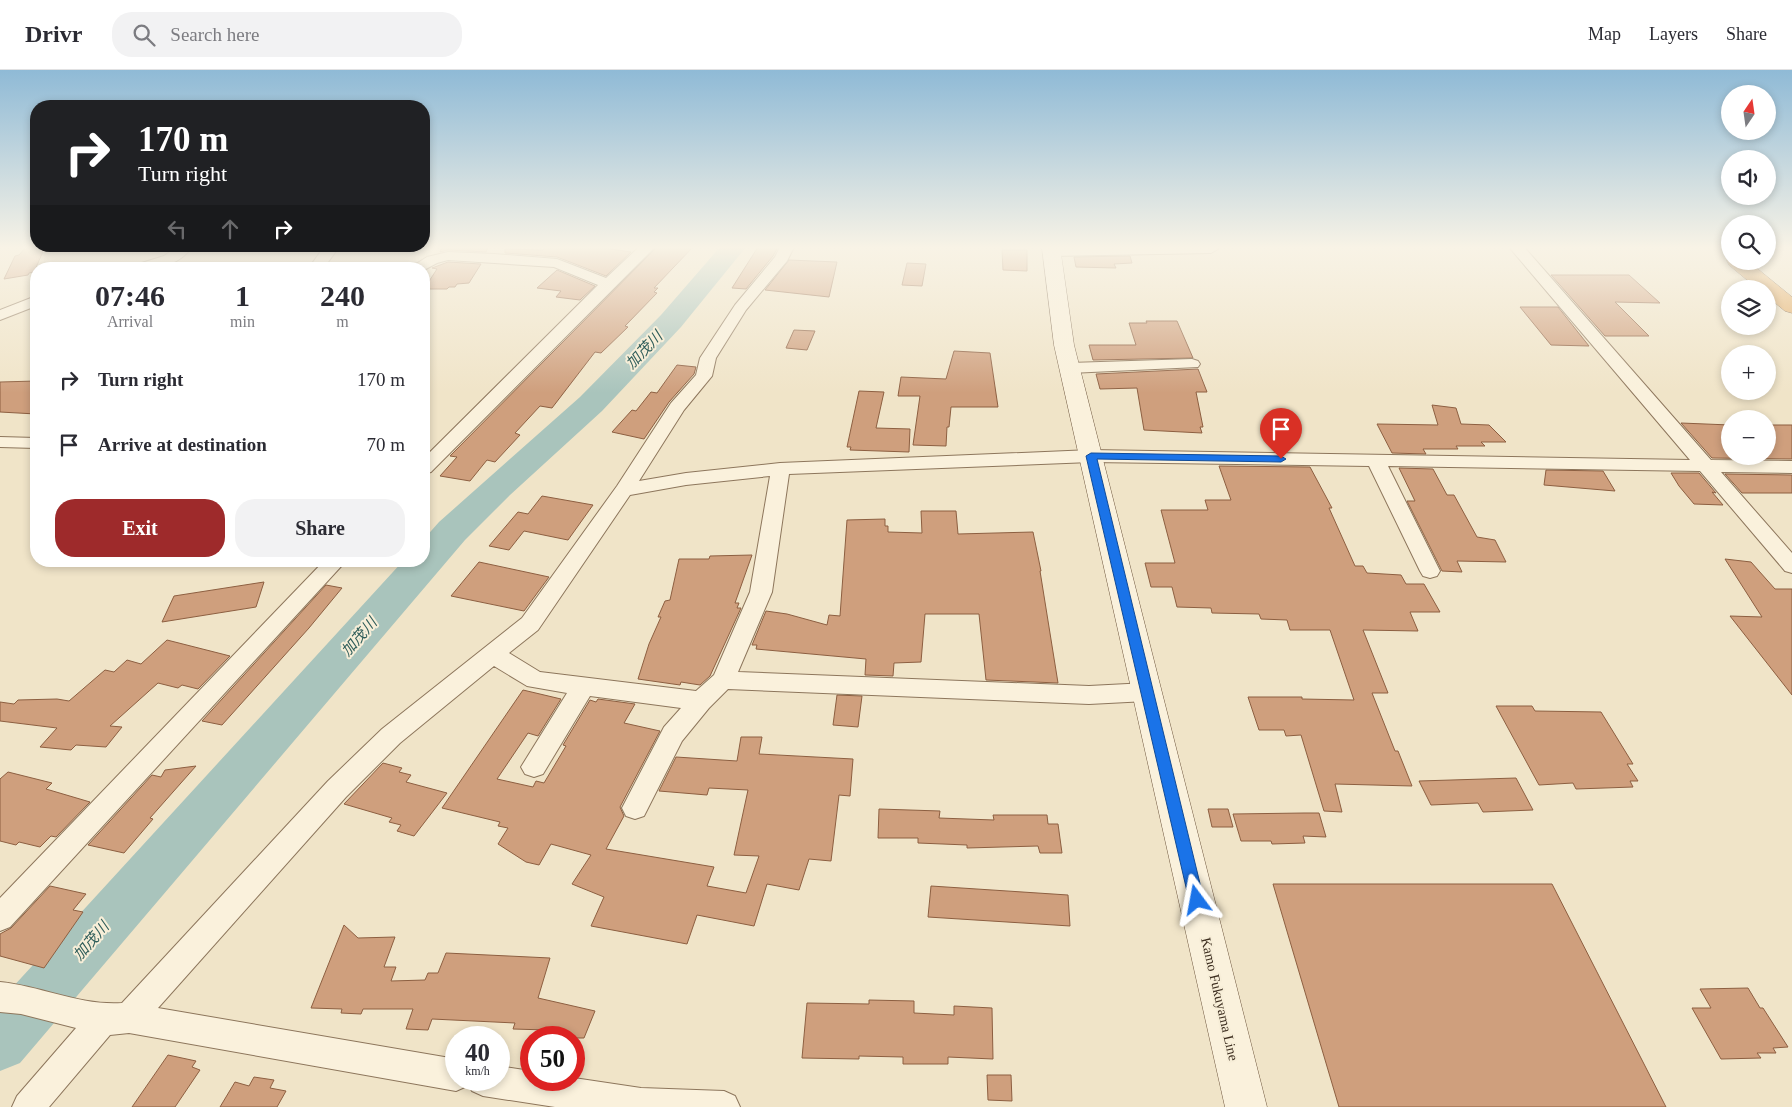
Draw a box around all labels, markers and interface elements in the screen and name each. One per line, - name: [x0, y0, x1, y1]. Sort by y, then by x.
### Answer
- search box: [112, 12, 462, 57]
- text: Drivr: [25, 21, 82, 47]
- icon: search: [130, 21, 158, 49]
- text: Search here: [170, 24, 259, 45]
- text: Map: [1588, 24, 1621, 44]
- text: Layers: [1649, 24, 1698, 44]
- text: Share: [1726, 24, 1767, 44]
- north arrow: [1721, 85, 1776, 140]
- map controls: [1721, 85, 1776, 465]
- icon: right: [55, 120, 120, 185]
- text: 170 m: [138, 120, 228, 159]
- button: sound: [1721, 150, 1776, 205]
- text: Turn right: [138, 161, 227, 186]
- icon: left: [163, 215, 191, 243]
- icon: ahead: [216, 215, 244, 243]
- icon: right: [269, 215, 297, 243]
- button: search: [1721, 215, 1776, 270]
- text: 07:46: [95, 279, 165, 312]
- text: 1: [235, 279, 250, 312]
- text: 240: [320, 279, 365, 312]
- button: layers: [1721, 280, 1776, 335]
- text: Arrival: [107, 313, 153, 330]
- text: min: [230, 313, 255, 330]
- text: m: [336, 313, 349, 330]
- water label: 加茂川: [623, 327, 667, 372]
- button: +: [1721, 345, 1776, 400]
- icon: right: [55, 366, 83, 394]
- text: Turn right: [98, 369, 183, 390]
- text: 170 m: [357, 369, 405, 390]
- pin: [1260, 408, 1302, 459]
- button: −: [1721, 410, 1776, 465]
- icon: arrive: [1267, 415, 1295, 443]
- icon: arrive: [55, 431, 83, 459]
- text: Arrive at destination: [98, 434, 267, 455]
- text: 70 m: [366, 434, 405, 455]
- button: Exit: [55, 499, 225, 557]
- button: Share: [235, 499, 405, 557]
- water label: 加茂川: [338, 613, 381, 659]
- position arrow: [1170, 873, 1222, 925]
- water label: 加茂川: [70, 917, 113, 963]
- street label: Kamo Fukuyama Line: [1198, 936, 1241, 1062]
- speed limit sign: 50: [520, 1026, 585, 1091]
- text: 40: [465, 1039, 490, 1066]
- text: km/h: [465, 1064, 490, 1078]

